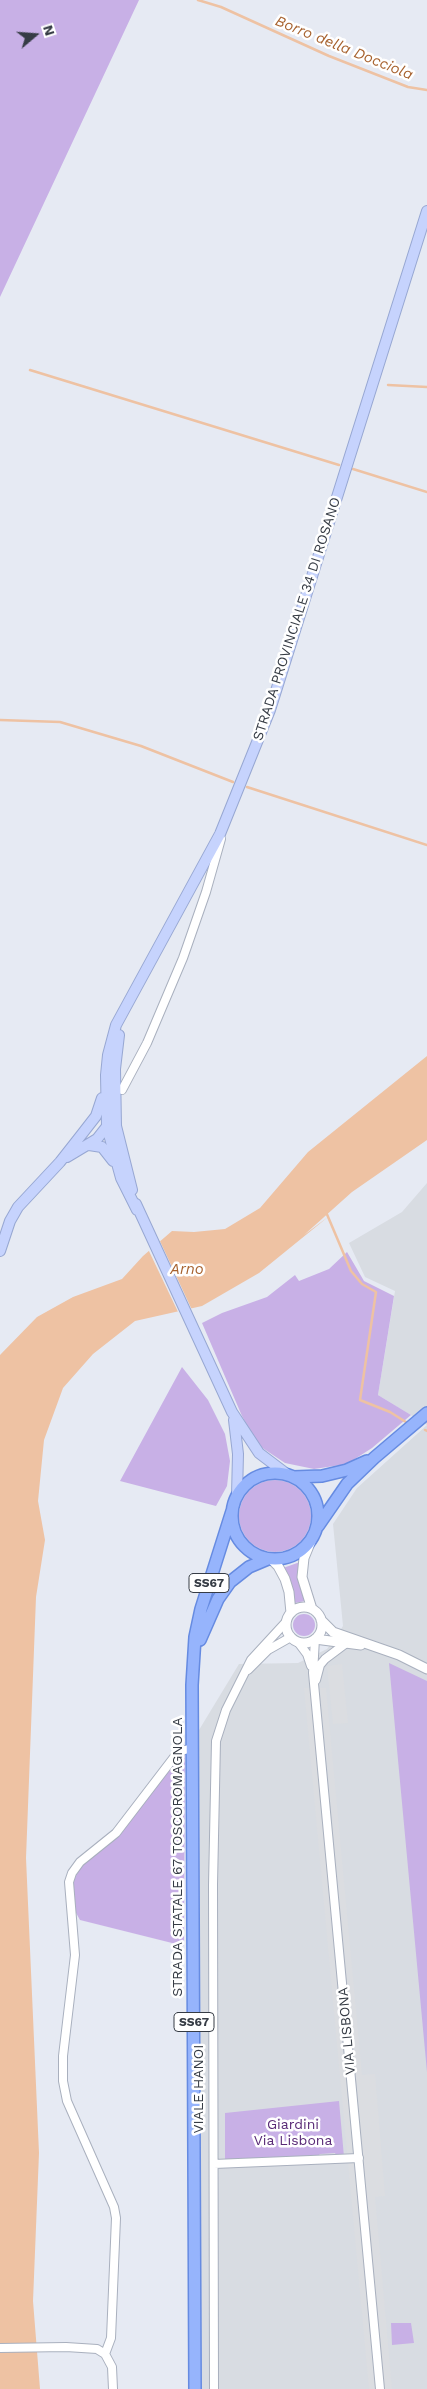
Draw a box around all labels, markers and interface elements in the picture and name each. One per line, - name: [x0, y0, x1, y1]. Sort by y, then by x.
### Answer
- north arrow: [10, 10, 60, 60]
- water label: Borro della Docciola: [272, 12, 416, 84]
- text: N: [40, 23, 58, 38]
- street label: STRADA PROVINCIALE 34 DI ROSANO: [250, 495, 344, 743]
- water label: Arno: [170, 1261, 204, 1279]
- road number: SS67: [189, 1574, 229, 1592]
- street label: STRADA STATALE 67 TOSCOROMAGNOLA: [170, 1717, 186, 1997]
- street label: VIA LISBONA: [335, 1987, 359, 2075]
- road number: SS67: [174, 2012, 214, 2031]
- street label: VIALE HANOI: [191, 2045, 207, 2133]
- park label: Giardini Via Lisbona: [254, 2117, 332, 2150]

